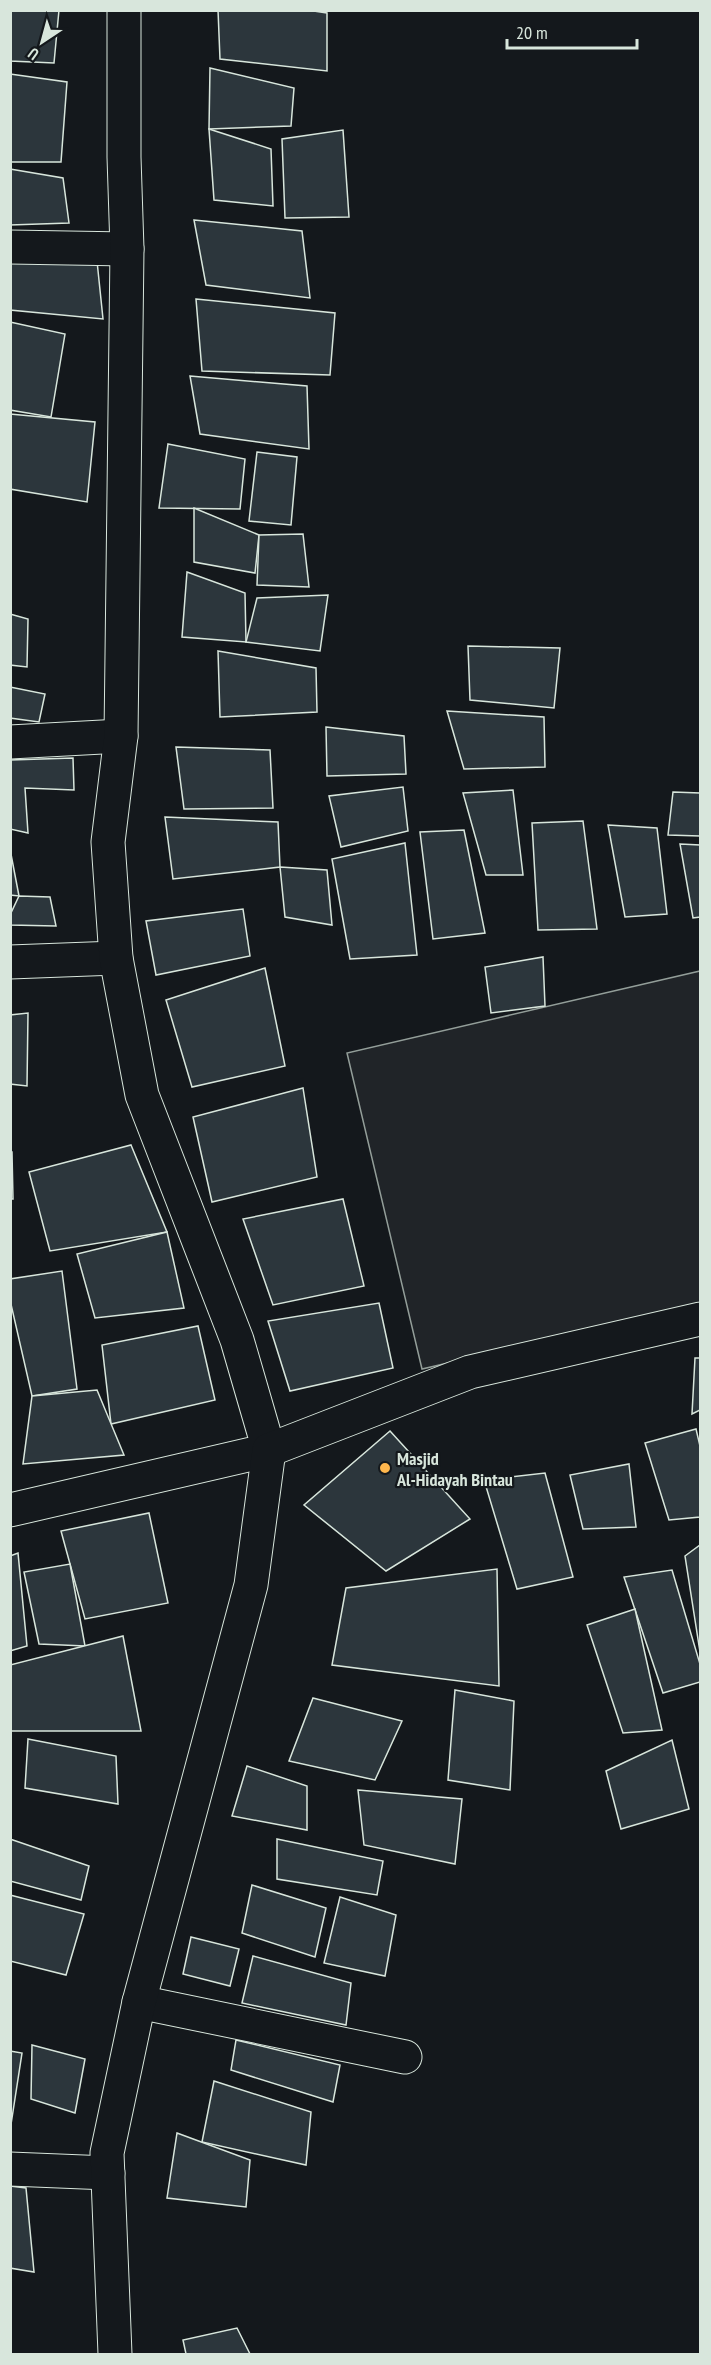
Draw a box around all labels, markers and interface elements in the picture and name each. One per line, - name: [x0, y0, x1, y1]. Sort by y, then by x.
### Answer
- north arrow: [12, 12, 72, 72]
- scale bar: [507, 12, 638, 50]
- text: 20 m: [516, 21, 548, 44]
- text: U: [24, 44, 42, 65]
- place label: Masjid Al-Hidayah Bintau: [396, 1447, 513, 1491]
- marker: Masjid Al-Hidayah Bintau: [378, 1461, 392, 1475]

